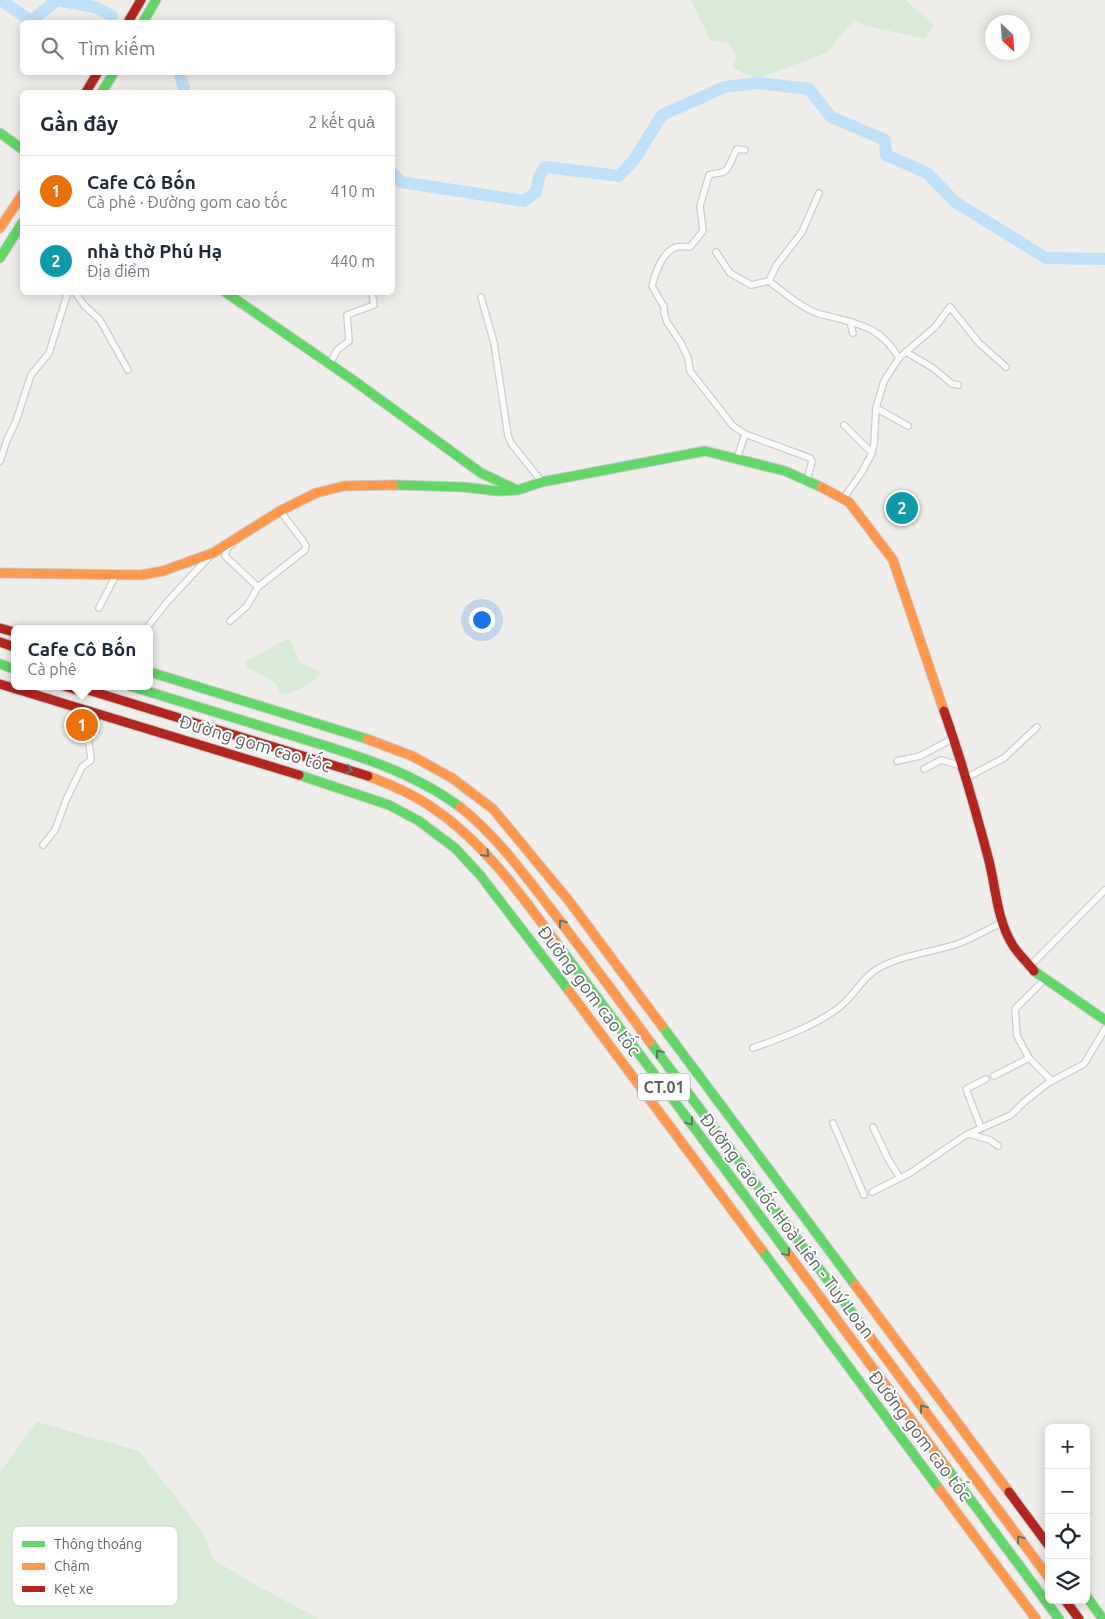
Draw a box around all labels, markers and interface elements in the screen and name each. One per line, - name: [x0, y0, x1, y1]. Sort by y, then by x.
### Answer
- north arrow: [985, 15, 1030, 60]
- search box: [20, 20, 395, 75]
- icon: search: [38, 34, 66, 62]
- text: Tìm kiếm: [78, 37, 155, 59]
- text: Gần đây: [40, 111, 118, 135]
- text: 2 kết quả: [308, 113, 375, 131]
- text: Cafe Cô Bốn: [87, 171, 196, 193]
- text: 1: [51, 182, 61, 200]
- text: 410 m: [330, 182, 375, 200]
- text: Cà phê · Đường gom cao tốc: [87, 193, 287, 211]
- text: nhà thờ Phú Hạ: [87, 240, 222, 262]
- text: 2: [51, 252, 61, 270]
- text: 440 m: [330, 252, 375, 270]
- text: Địa điểm: [87, 262, 150, 280]
- pin: 2: [886, 489, 918, 527]
- your location: [469, 607, 495, 633]
- popup: [11, 625, 153, 690]
- text: Cafe Cô Bốn: [28, 638, 136, 660]
- text: Cà phê: [28, 660, 77, 678]
- pin: 1: [66, 706, 98, 744]
- street label: Đường gom cao tốc: [177, 708, 334, 776]
- one-way arrow: [344, 764, 353, 774]
- one-way arrow: [480, 848, 489, 857]
- street label: Đường gom cao tốc: [534, 920, 647, 1059]
- one-way arrow: [559, 920, 567, 929]
- one-way arrow: [656, 1050, 664, 1059]
- road number: CT.01: [638, 1074, 690, 1100]
- street label: Đường cao tốc Hoà Liên - Tuý Loan: [697, 1107, 881, 1342]
- one-way arrow: [684, 1116, 693, 1126]
- one-way arrow: [781, 1247, 790, 1257]
- street label: Đường gom cao tốc: [865, 1365, 978, 1504]
- one-way arrow: [920, 1405, 928, 1414]
- map controls: [1045, 1424, 1090, 1604]
- button: +: [1045, 1424, 1090, 1469]
- button: −: [1045, 1469, 1090, 1514]
- button: locate: [1045, 1514, 1090, 1559]
- legend: [12, 1526, 178, 1606]
- text: Thông thoáng: [54, 1536, 142, 1552]
- one-way arrow: [1017, 1536, 1025, 1545]
- text: Chậm: [54, 1558, 90, 1574]
- button: layers: [1045, 1559, 1090, 1604]
- text: Kẹt xe: [54, 1581, 93, 1597]

